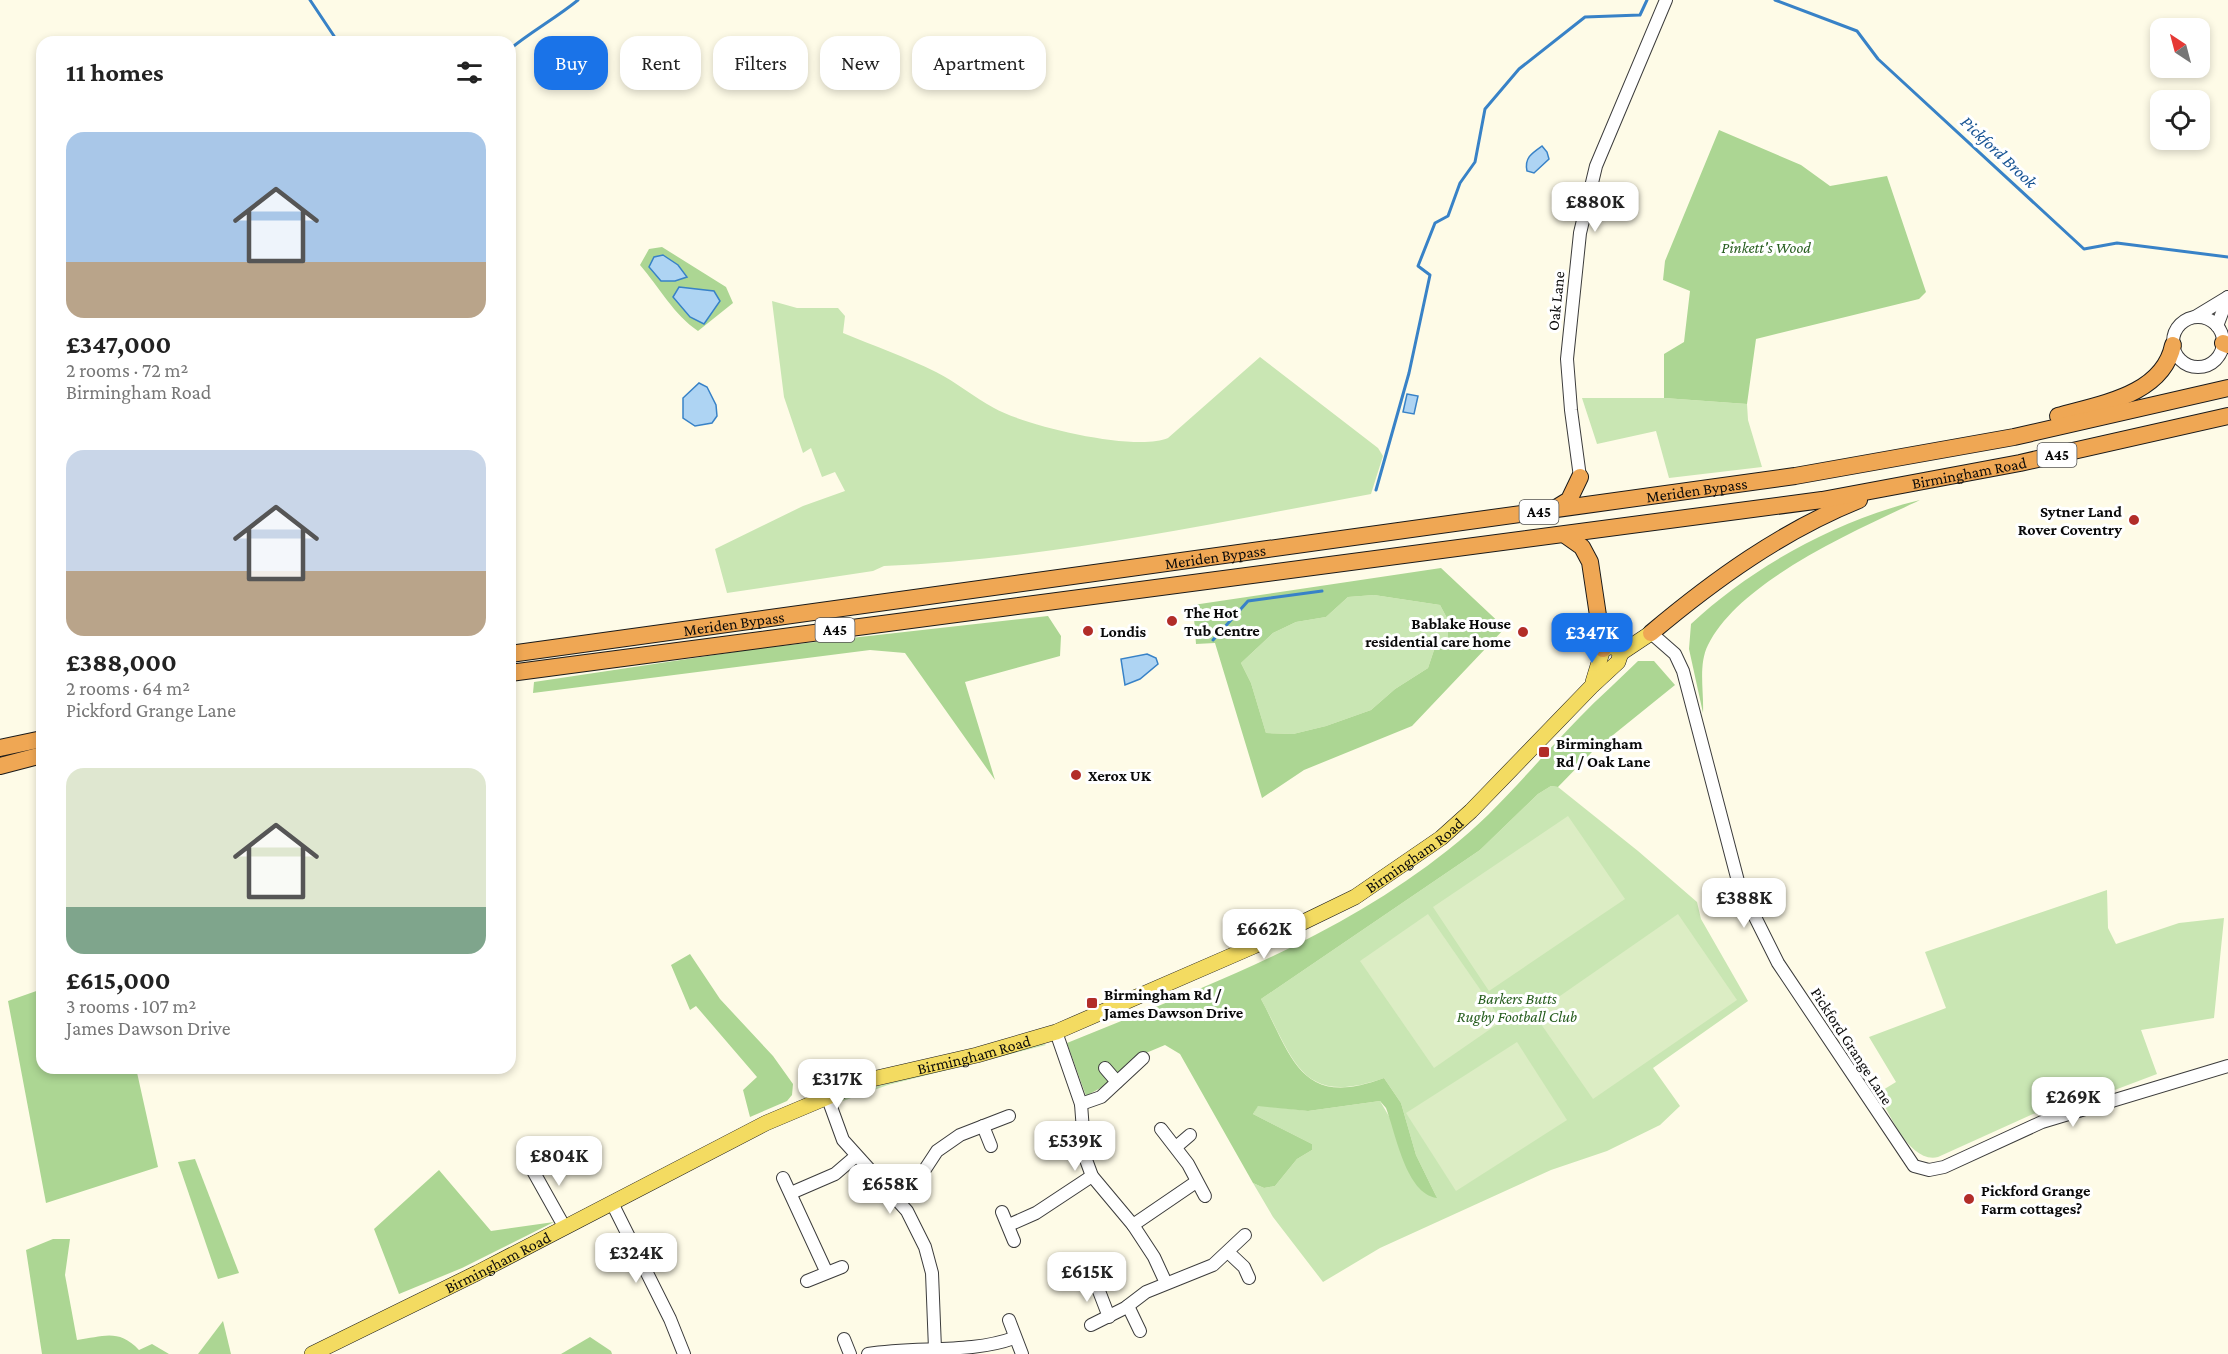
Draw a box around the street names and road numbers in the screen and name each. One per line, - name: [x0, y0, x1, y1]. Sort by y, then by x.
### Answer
- street label: Oak Lane: [1544, 270, 1568, 332]
- road number: A45: [2038, 443, 2076, 467]
- street label: Birmingham Road: [1910, 453, 2029, 492]
- street label: Meriden Bypass: [1645, 474, 1748, 505]
- road number: A45: [1520, 500, 1558, 524]
- street label: Meriden Bypass: [1164, 541, 1267, 572]
- street label: Meriden Bypass: [682, 608, 785, 638]
- road number: A45: [816, 618, 854, 642]
- street label: Birmingham Road: [1362, 814, 1467, 896]
- street label: Pickford Grange Lane: [1807, 984, 1896, 1108]
- street label: Birmingham Road: [916, 1031, 1033, 1077]
- street label: Birmingham Road: [442, 1228, 554, 1296]

